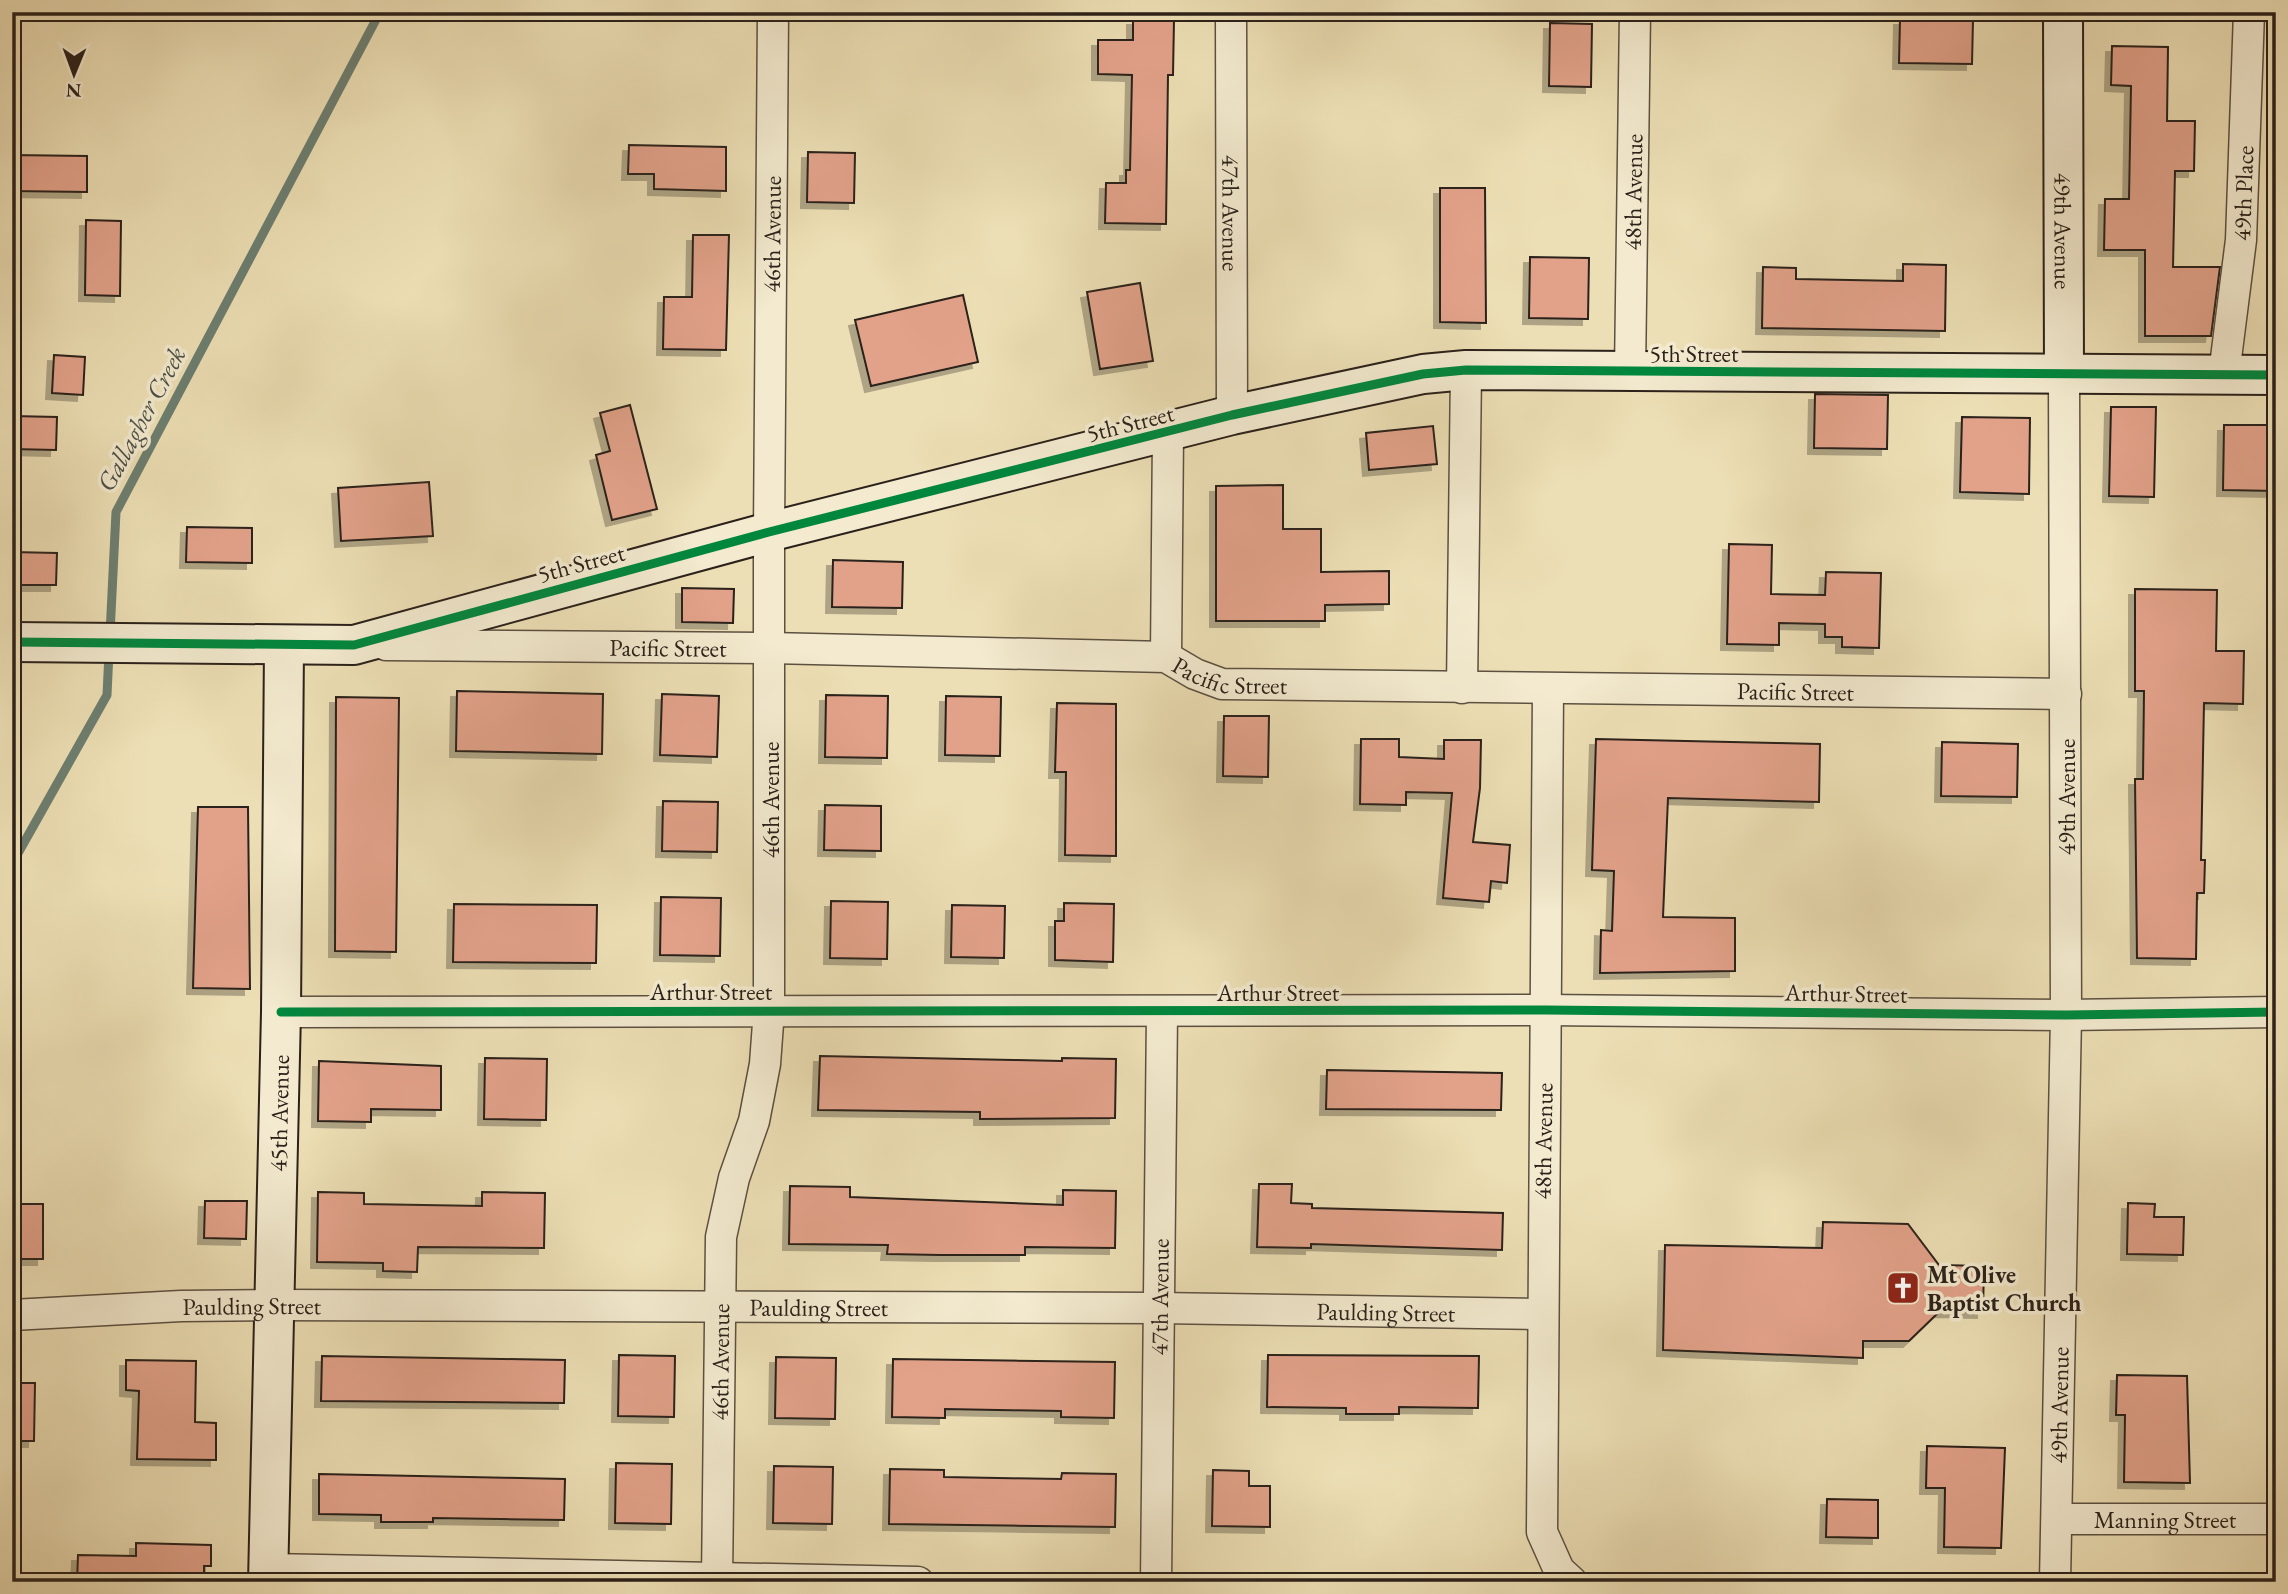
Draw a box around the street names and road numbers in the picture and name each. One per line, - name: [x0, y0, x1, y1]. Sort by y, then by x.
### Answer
- street label: 48th Avenue: [1616, 133, 1649, 251]
- street label: 49th Place: [2225, 145, 2260, 241]
- street label: 47th Avenue: [1216, 155, 1247, 271]
- street label: 49th Avenue: [2048, 173, 2079, 289]
- street label: 46th Avenue: [755, 176, 787, 293]
- street label: 5th Street: [1650, 338, 1739, 369]
- street label: 5th Street: [1083, 397, 1177, 449]
- street label: 5th Street: [534, 536, 628, 589]
- street label: Pacific Street: [609, 631, 727, 663]
- street label: Pacific Street: [1167, 649, 1288, 700]
- street label: Pacific Street: [1737, 675, 1855, 707]
- street label: 49th Avenue: [2051, 739, 2082, 855]
- street label: 46th Avenue: [755, 742, 786, 858]
- street label: Arthur Street: [649, 976, 773, 1007]
- street label: Arthur Street: [1783, 976, 1908, 1010]
- street label: Arthur Street: [1216, 977, 1340, 1008]
- street label: 45th Avenue: [262, 1054, 296, 1172]
- street label: 48th Avenue: [1526, 1082, 1560, 1200]
- street label: 47th Avenue: [1143, 1238, 1175, 1356]
- street label: Paulding Street: [182, 1289, 322, 1321]
- street label: Paulding Street: [749, 1291, 889, 1323]
- street label: Paulding Street: [1316, 1295, 1456, 1328]
- street label: 46th Avenue: [703, 1303, 736, 1421]
- street label: 49th Avenue: [2042, 1346, 2075, 1464]
- street label: Manning Street: [2094, 1504, 2237, 1535]

